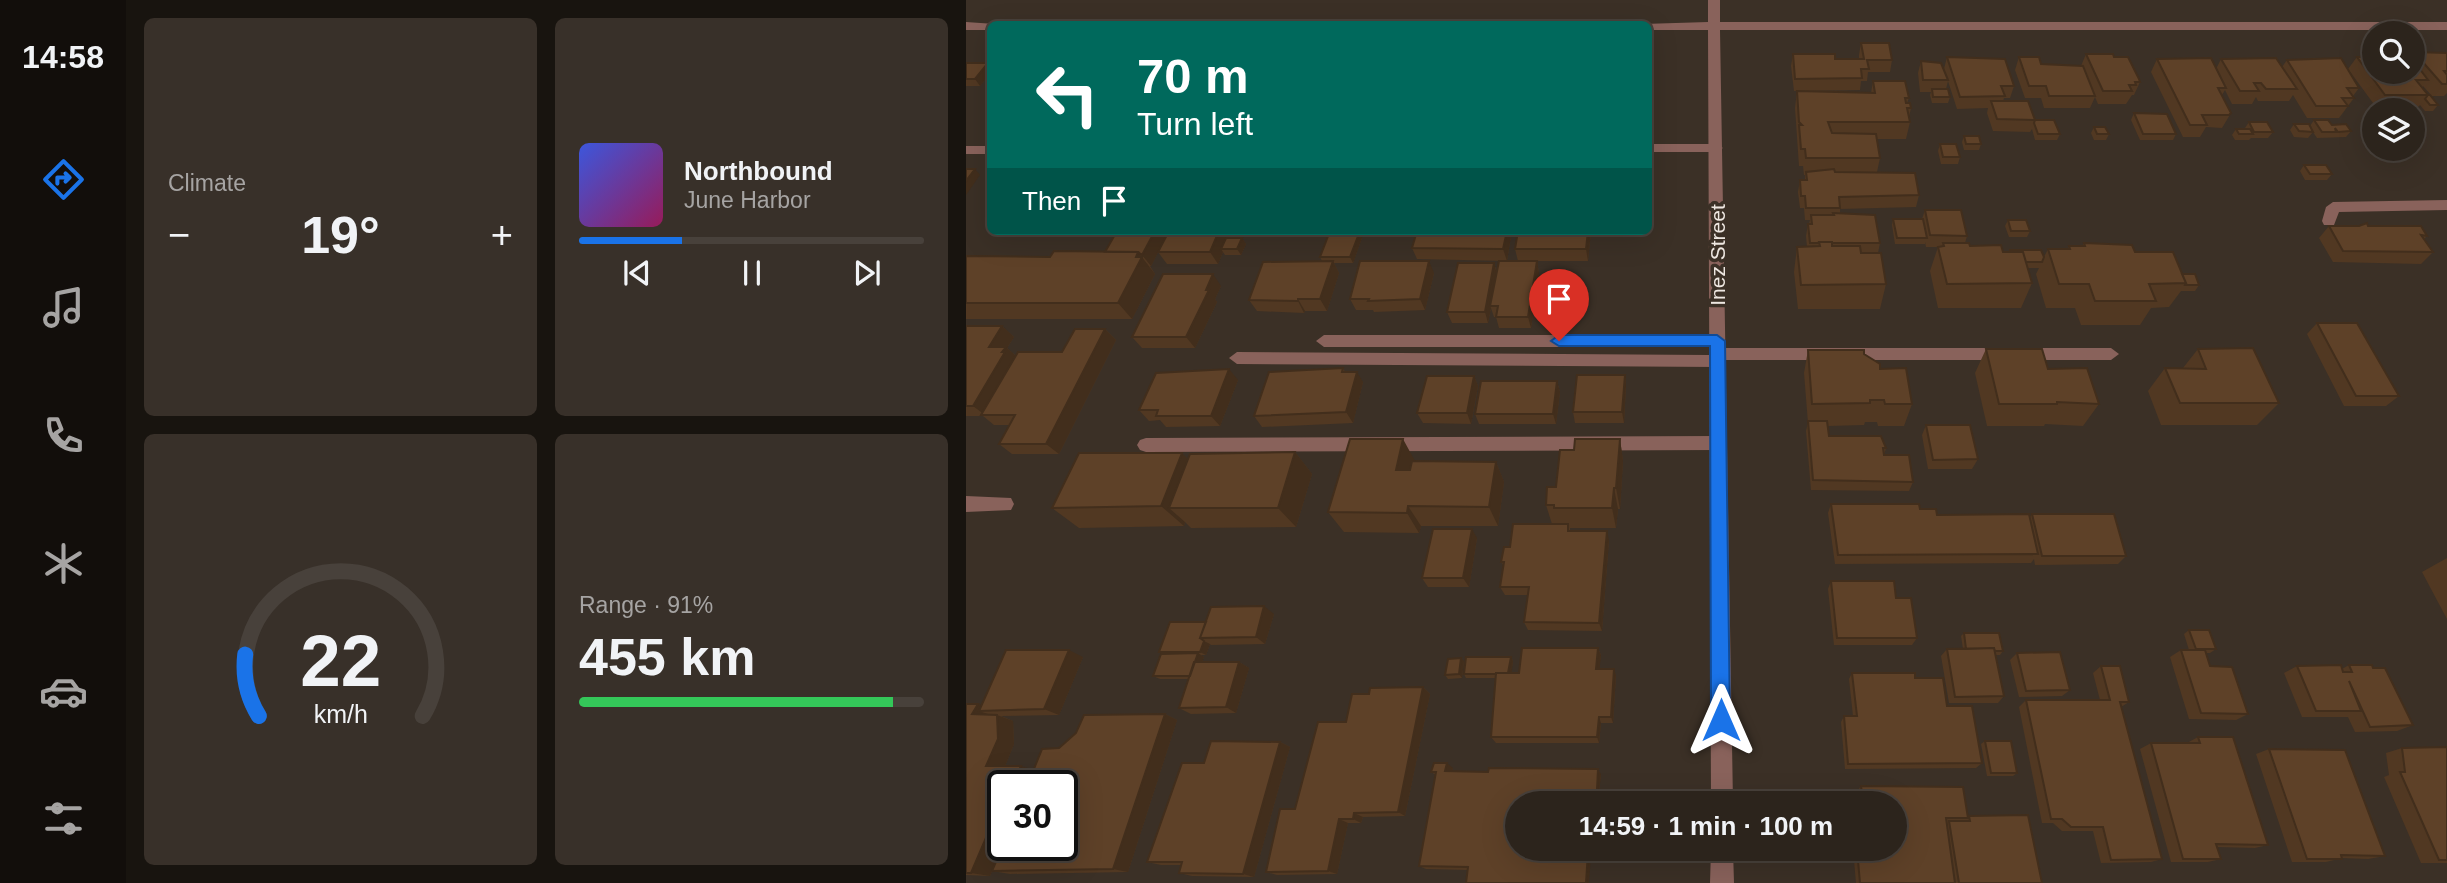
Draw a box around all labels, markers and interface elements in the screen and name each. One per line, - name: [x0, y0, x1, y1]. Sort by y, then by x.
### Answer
- map controls: [2362, 21, 2425, 161]
- button: search: [2362, 21, 2425, 84]
- text: 14:58: [22, 39, 104, 75]
- icon: left: [1022, 49, 1113, 140]
- text: 70 m: [1137, 49, 1249, 103]
- button: layers: [2362, 98, 2425, 161]
- text: Turn left: [1137, 106, 1253, 142]
- icon: directions: [39, 155, 88, 204]
- text: Northbound: [684, 156, 833, 186]
- text: Climate: [168, 170, 246, 196]
- icon: arrive: [1095, 182, 1133, 220]
- text: Then: [1022, 186, 1081, 216]
- text: June Harbor: [684, 187, 811, 213]
- street label: Inez Street: [1706, 204, 1729, 306]
- text: 19°: [301, 206, 380, 264]
- text: −: [168, 214, 190, 256]
- text: +: [491, 214, 513, 256]
- icon: previous: [618, 254, 656, 292]
- icon: pause: [733, 254, 771, 292]
- icon: next: [848, 254, 886, 292]
- pin: [1529, 269, 1589, 341]
- icon: arrive: [1540, 280, 1578, 318]
- icon: music: [39, 283, 88, 332]
- icon: phone: [39, 411, 88, 460]
- icon: climate: [39, 539, 88, 588]
- text: Range · 91%: [579, 592, 713, 618]
- text: 22: [300, 620, 381, 701]
- text: 455 km: [579, 628, 755, 686]
- icon: car: [39, 667, 88, 716]
- position arrow: [1684, 683, 1758, 757]
- text: km/h: [313, 699, 368, 727]
- speed limit sign: 30: [987, 770, 1078, 861]
- icon: filters: [39, 794, 88, 843]
- text: 14:59 · 1 min · 100 m: [1579, 811, 1833, 841]

